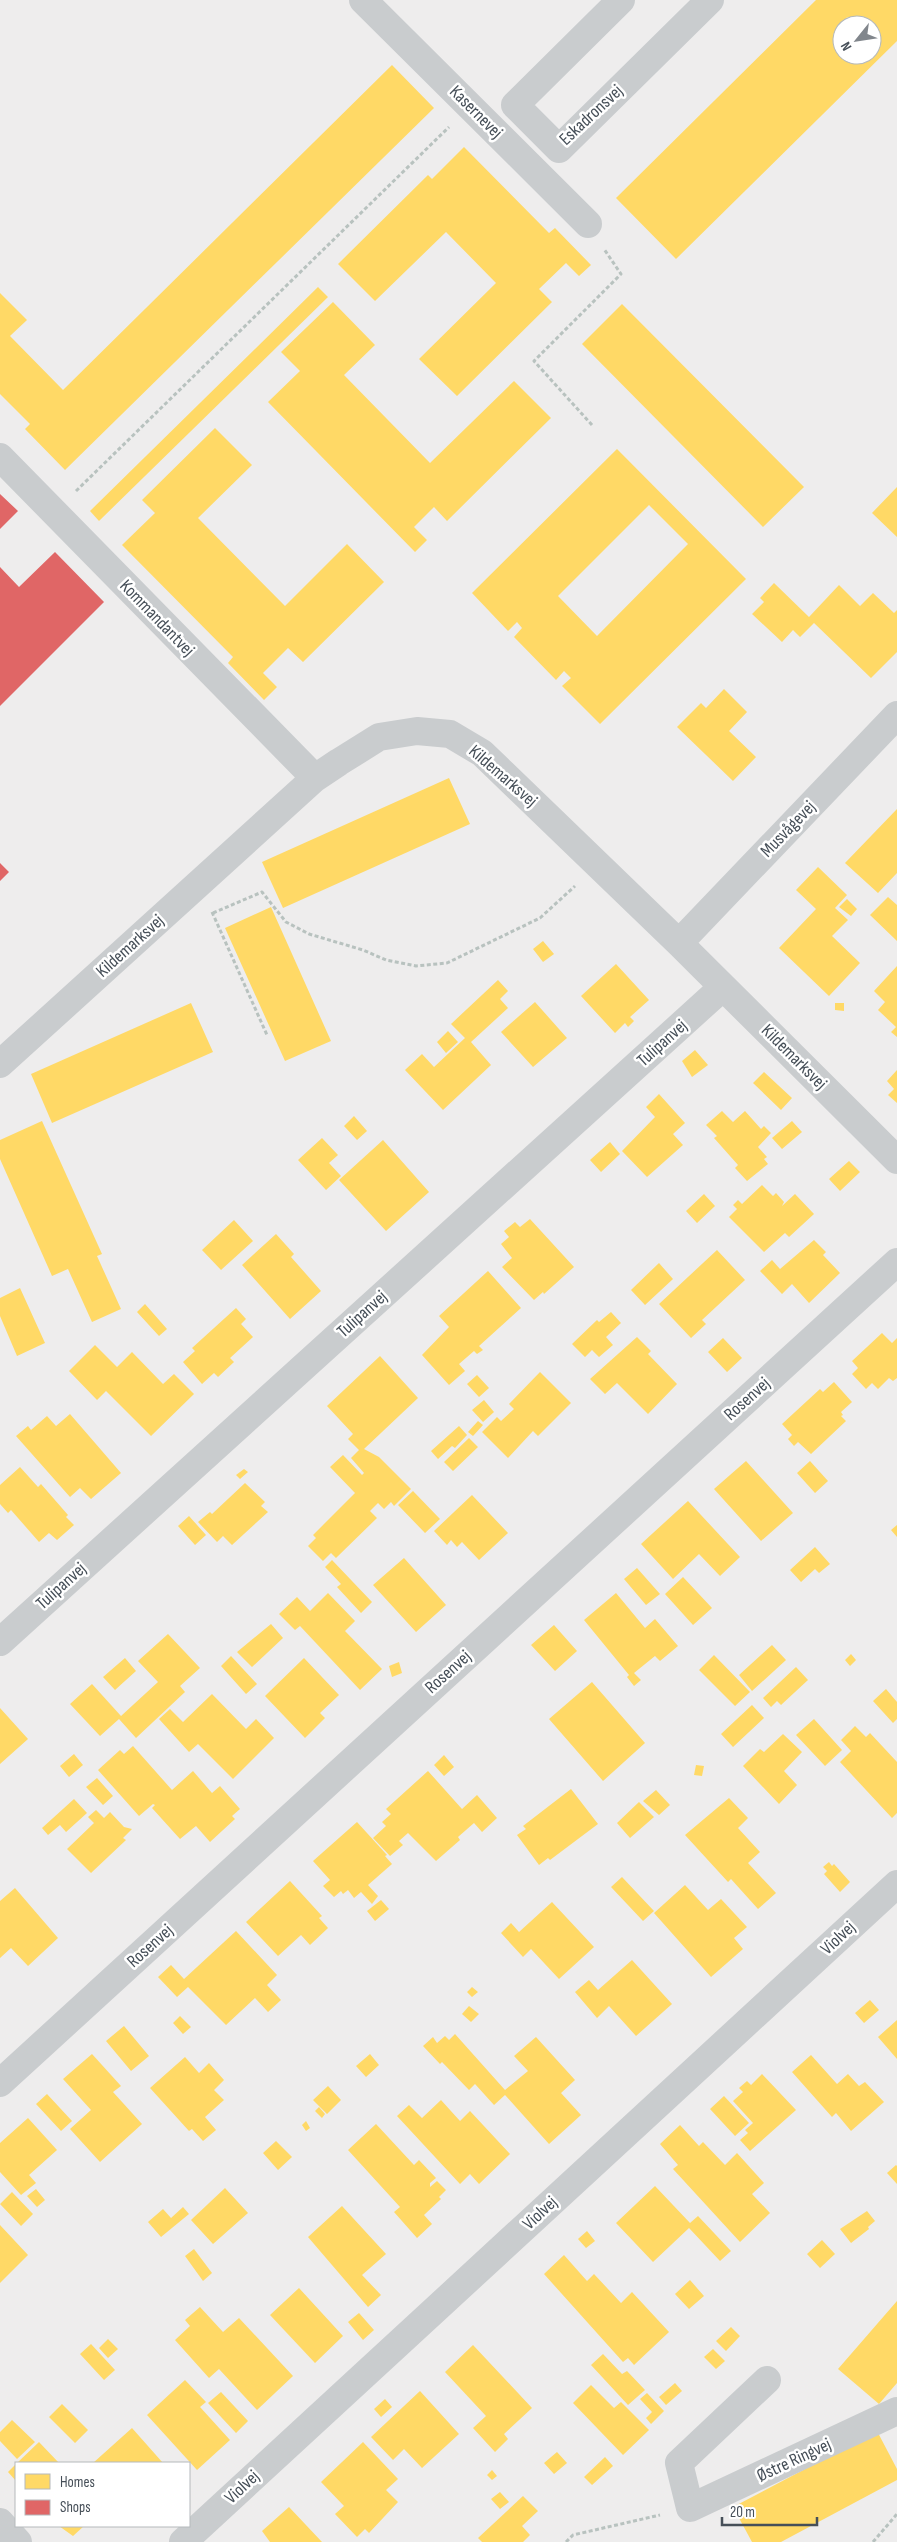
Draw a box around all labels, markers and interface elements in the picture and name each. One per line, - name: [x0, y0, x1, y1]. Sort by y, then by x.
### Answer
- north arrow: [832, 15, 882, 65]
- text: N: [837, 39, 855, 54]
- street label: Eskadronsvej: [555, 80, 627, 150]
- street label: Kasernevej: [445, 81, 507, 143]
- street label: Kommandantvej: [115, 575, 199, 661]
- street label: Kildemarksvej: [465, 741, 541, 811]
- street label: Musvågevej: [756, 797, 820, 861]
- street label: Kildemarksvej: [92, 910, 168, 982]
- street label: Tulipanvej: [633, 1015, 691, 1071]
- street label: Kildemarksvej: [757, 1020, 831, 1094]
- street label: Tulipanvej: [333, 1286, 391, 1342]
- street label: Rosenvej: [720, 1373, 774, 1425]
- street label: Tulipanvej: [32, 1558, 90, 1614]
- street label: Rosenvej: [421, 1646, 475, 1698]
- street label: Violvej: [816, 1917, 860, 1959]
- street label: Rosenvej: [123, 1920, 177, 1972]
- street label: Violvej: [518, 2192, 562, 2234]
- street label: Østre Ringvej: [754, 2434, 834, 2486]
- legend: [15, 2462, 190, 2527]
- street label: Violvej: [220, 2466, 264, 2508]
- text: Homes: [60, 2473, 95, 2492]
- scale bar: [722, 2494, 817, 2526]
- text: Shops: [60, 2498, 91, 2517]
- text: 20 m: [730, 2503, 755, 2522]

